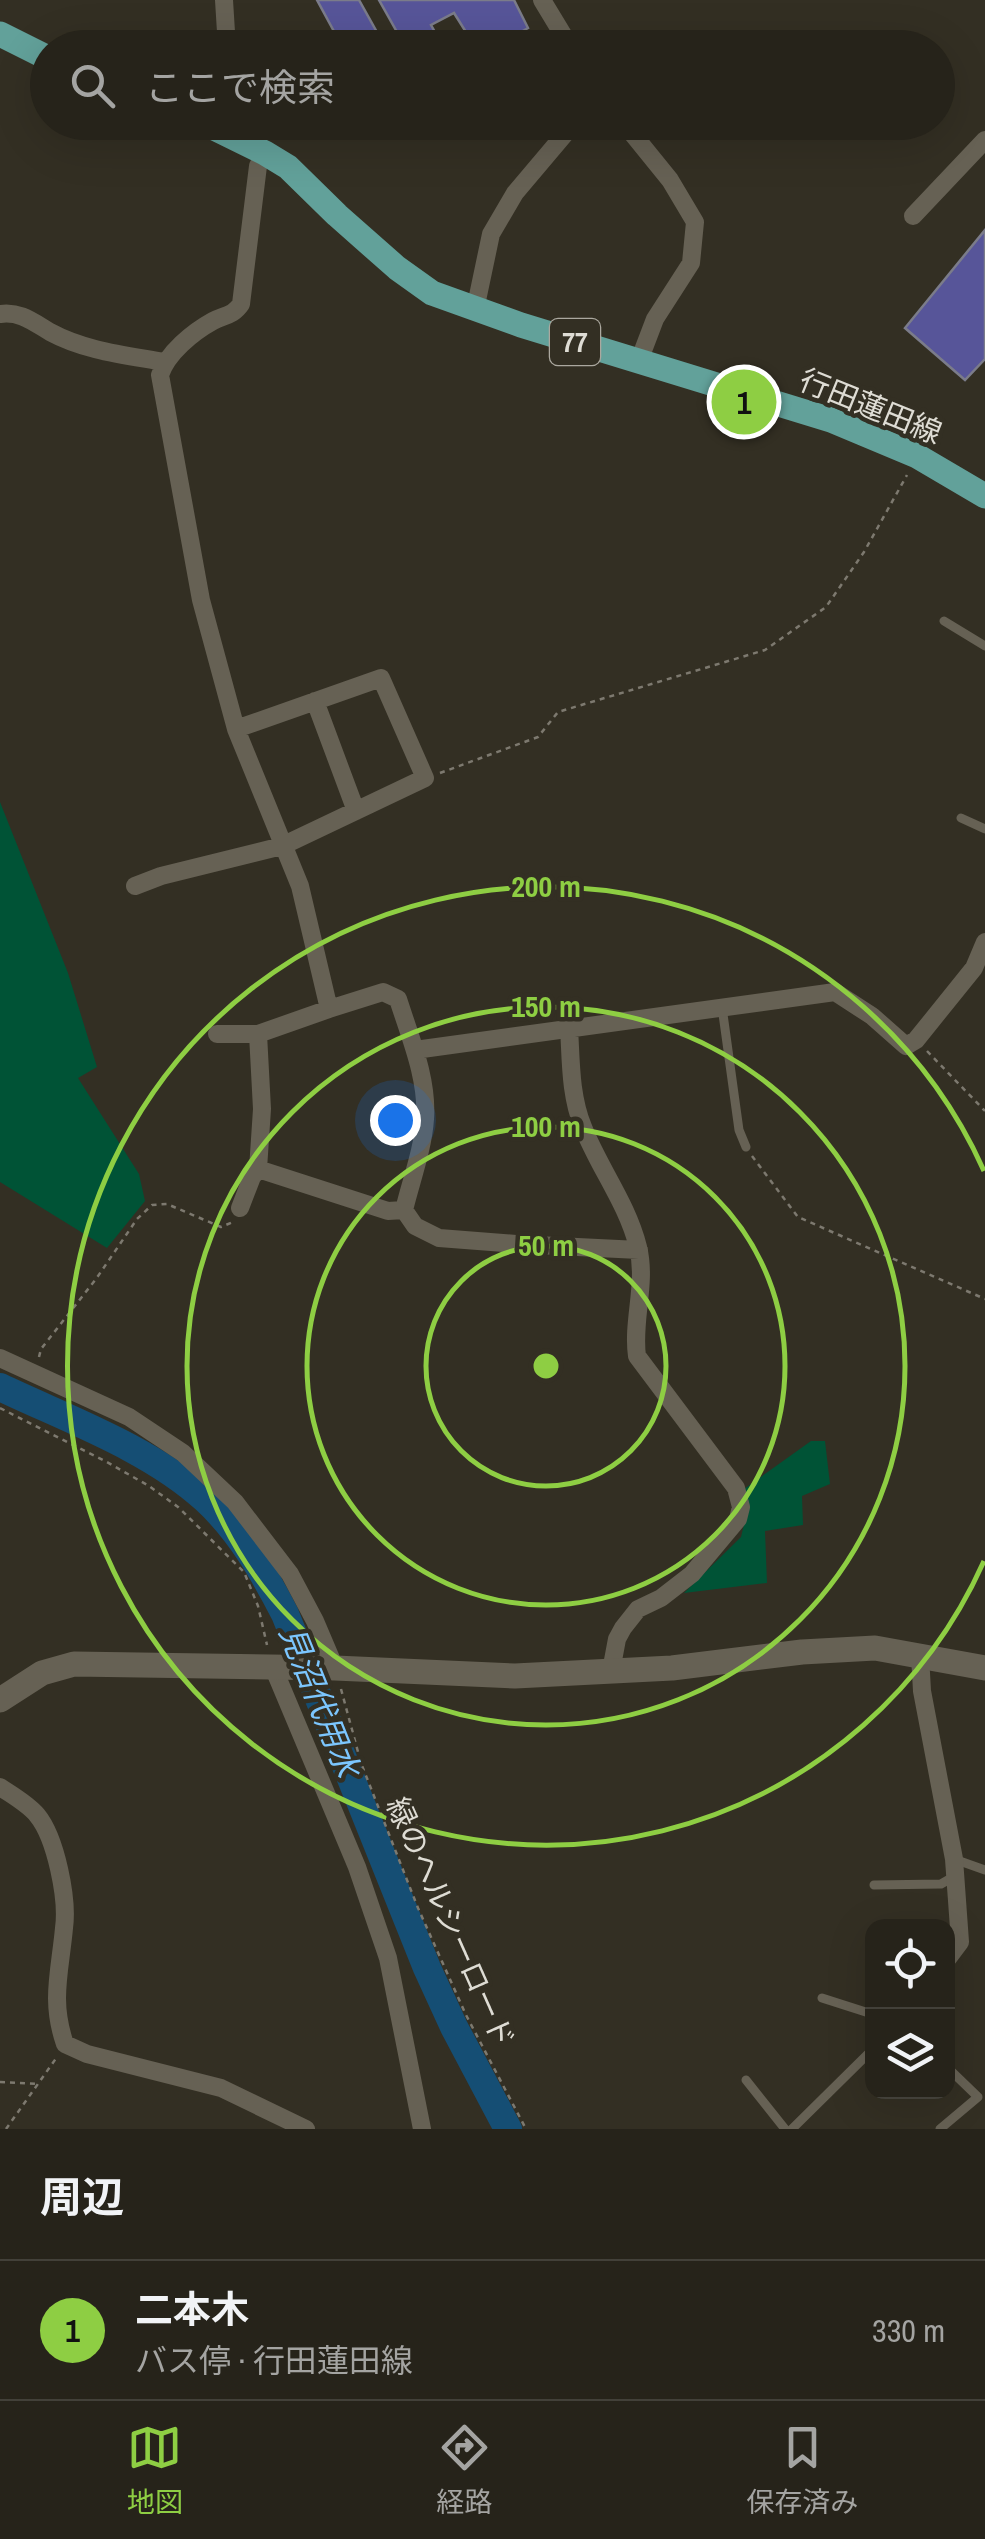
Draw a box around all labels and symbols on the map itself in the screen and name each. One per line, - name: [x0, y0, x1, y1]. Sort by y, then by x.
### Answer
- road number: 77: [550, 319, 600, 365]
- street label: 行田蓮田線: [794, 359, 948, 453]
- pin: 1: [712, 364, 776, 440]
- text: 200 m: [511, 866, 581, 906]
- text: 150 m: [511, 986, 581, 1026]
- your location: [370, 1095, 421, 1146]
- text: 100 m: [511, 1106, 581, 1146]
- text: 50 m: [518, 1225, 574, 1265]
- centre of rings: [528, 1348, 564, 1384]
- water label: 見沼代用水: [270, 1619, 371, 1786]
- street label: 緑のヘルシーロード: [378, 1791, 524, 2053]

